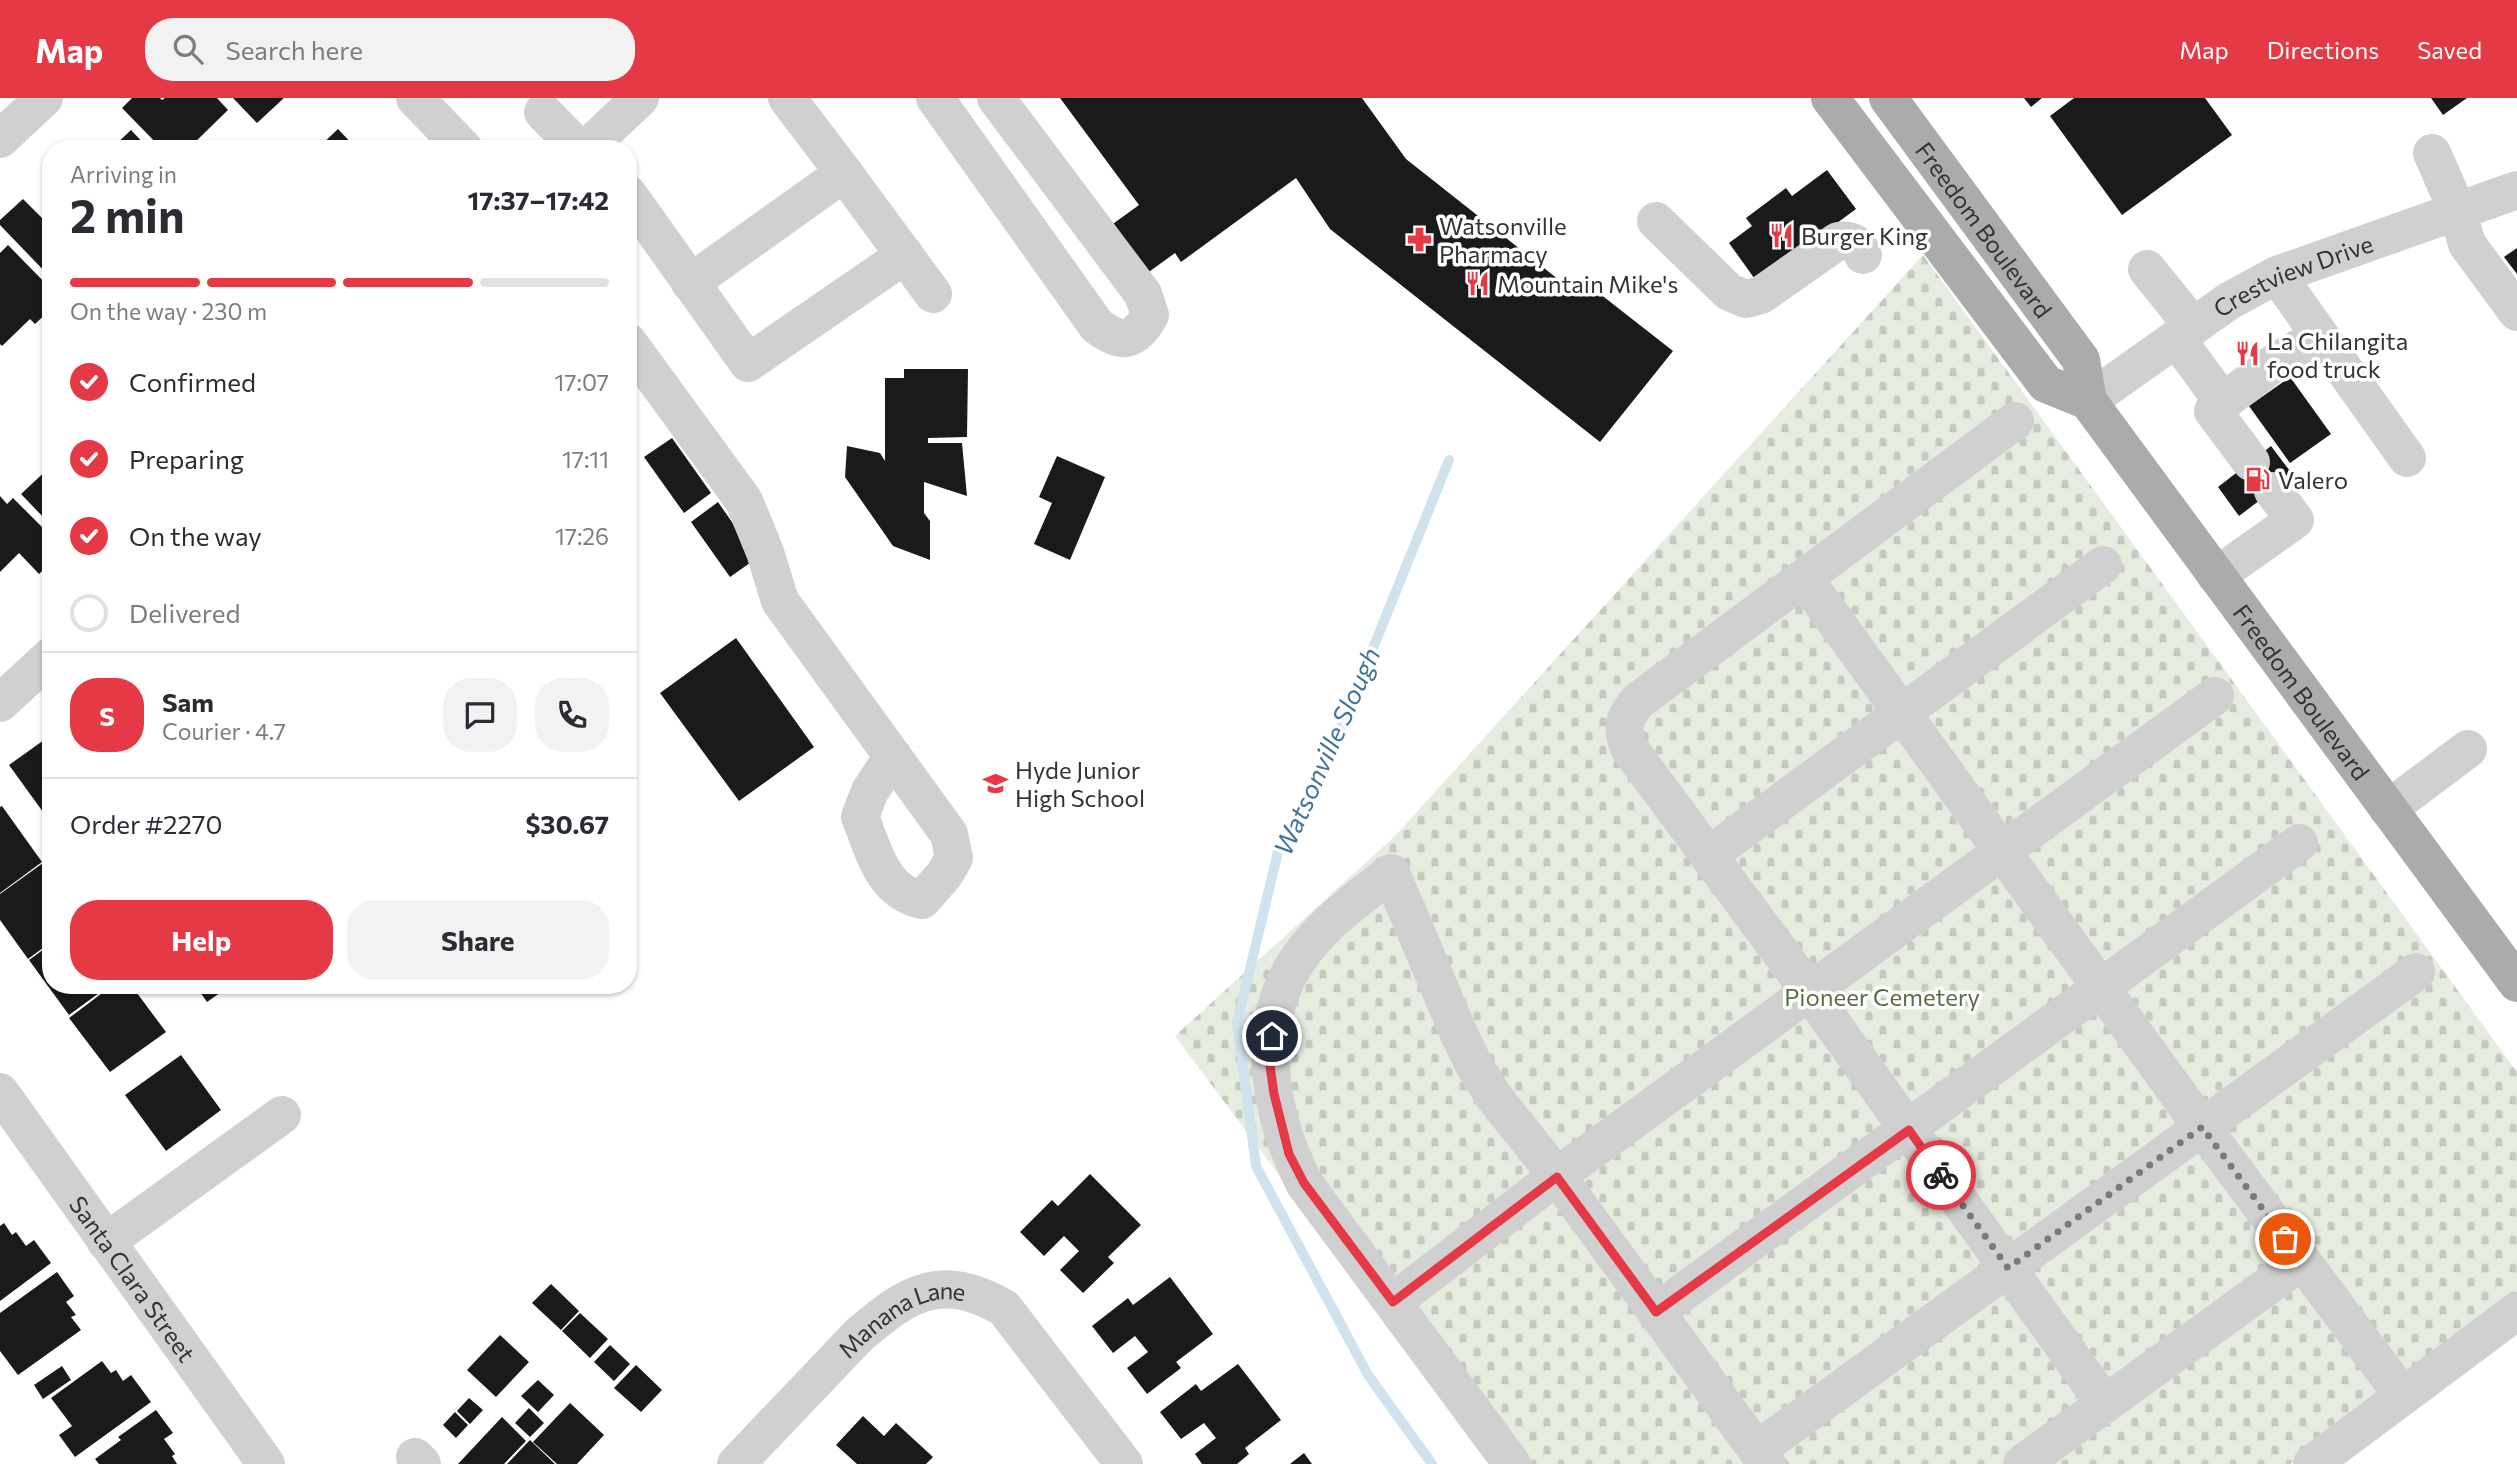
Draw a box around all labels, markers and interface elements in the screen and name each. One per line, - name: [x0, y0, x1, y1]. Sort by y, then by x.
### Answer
- search box: [145, 18, 635, 81]
- text: Map: [35, 29, 103, 70]
- icon: search: [169, 30, 207, 68]
- text: Search here: [225, 34, 363, 65]
- text: Map: [2179, 35, 2229, 64]
- text: Directions: [2267, 35, 2379, 64]
- text: Saved: [2417, 35, 2482, 64]
- street label: Freedom Boulevard: [1910, 136, 2059, 323]
- text: Arriving in: [70, 160, 177, 188]
- text: 17:37–17:42: [467, 184, 609, 215]
- text: 2 min: [70, 186, 185, 242]
- place label: Watsonville Pharmacy: [1439, 211, 1567, 268]
- restaurant icon: Burger King: [1767, 221, 1795, 249]
- place label: Burger King: [1801, 221, 1928, 250]
- pharmacy icon: Watsonville Pharmacy: [1405, 225, 1433, 253]
- street label: Crestview Drive: [2207, 228, 2376, 322]
- restaurant icon: Mountain Mike's: [1463, 269, 1491, 297]
- place label: Mountain Mike's: [1497, 269, 1678, 298]
- text: On the way · 230 m: [70, 297, 267, 325]
- place label: La Chilangita food truck: [2267, 326, 2408, 383]
- restaurant icon: La Chilangita food truck: [2233, 340, 2261, 368]
- icon: check: [70, 363, 108, 401]
- text: Confirmed: [129, 366, 256, 397]
- text: 17:07: [555, 368, 609, 396]
- icon: check: [70, 440, 108, 478]
- text: Preparing: [129, 443, 244, 474]
- text: 17:11: [562, 445, 609, 473]
- fuel station icon: Valero: [2244, 465, 2272, 493]
- place label: Valero: [2278, 465, 2348, 494]
- icon: check: [70, 517, 108, 555]
- text: On the way: [129, 520, 262, 551]
- text: 17:26: [555, 522, 609, 550]
- text: Delivered: [129, 597, 240, 628]
- street label: Freedom Boulevard: [2228, 598, 2377, 785]
- water label: Watsonville Slough: [1266, 642, 1386, 860]
- button: chat: [443, 678, 517, 752]
- button: phone: [535, 678, 609, 752]
- text: Sam: [162, 686, 214, 717]
- text: S: [99, 700, 115, 731]
- text: Courier · 4.7: [162, 717, 286, 745]
- place label: Hyde Junior High School: [1015, 755, 1145, 812]
- school or university icon: Hyde Junior High School: [981, 769, 1009, 797]
- text: Order #2270: [70, 808, 222, 839]
- text: $30.67: [525, 808, 609, 839]
- button: Help: [70, 900, 333, 980]
- button: Share: [347, 900, 609, 980]
- park label: Pioneer Cemetery: [1784, 982, 1980, 1011]
- pin: [1242, 1006, 1302, 1066]
- icon: home: [1253, 1017, 1291, 1055]
- courier: [1906, 1140, 1976, 1210]
- icon: bike: [1922, 1156, 1960, 1194]
- street label: Santa Clara Street: [64, 1190, 202, 1367]
- pin: [2255, 1209, 2315, 1269]
- icon: bag: [2266, 1220, 2304, 1258]
- street label: Manana Lane: [831, 1275, 968, 1363]

